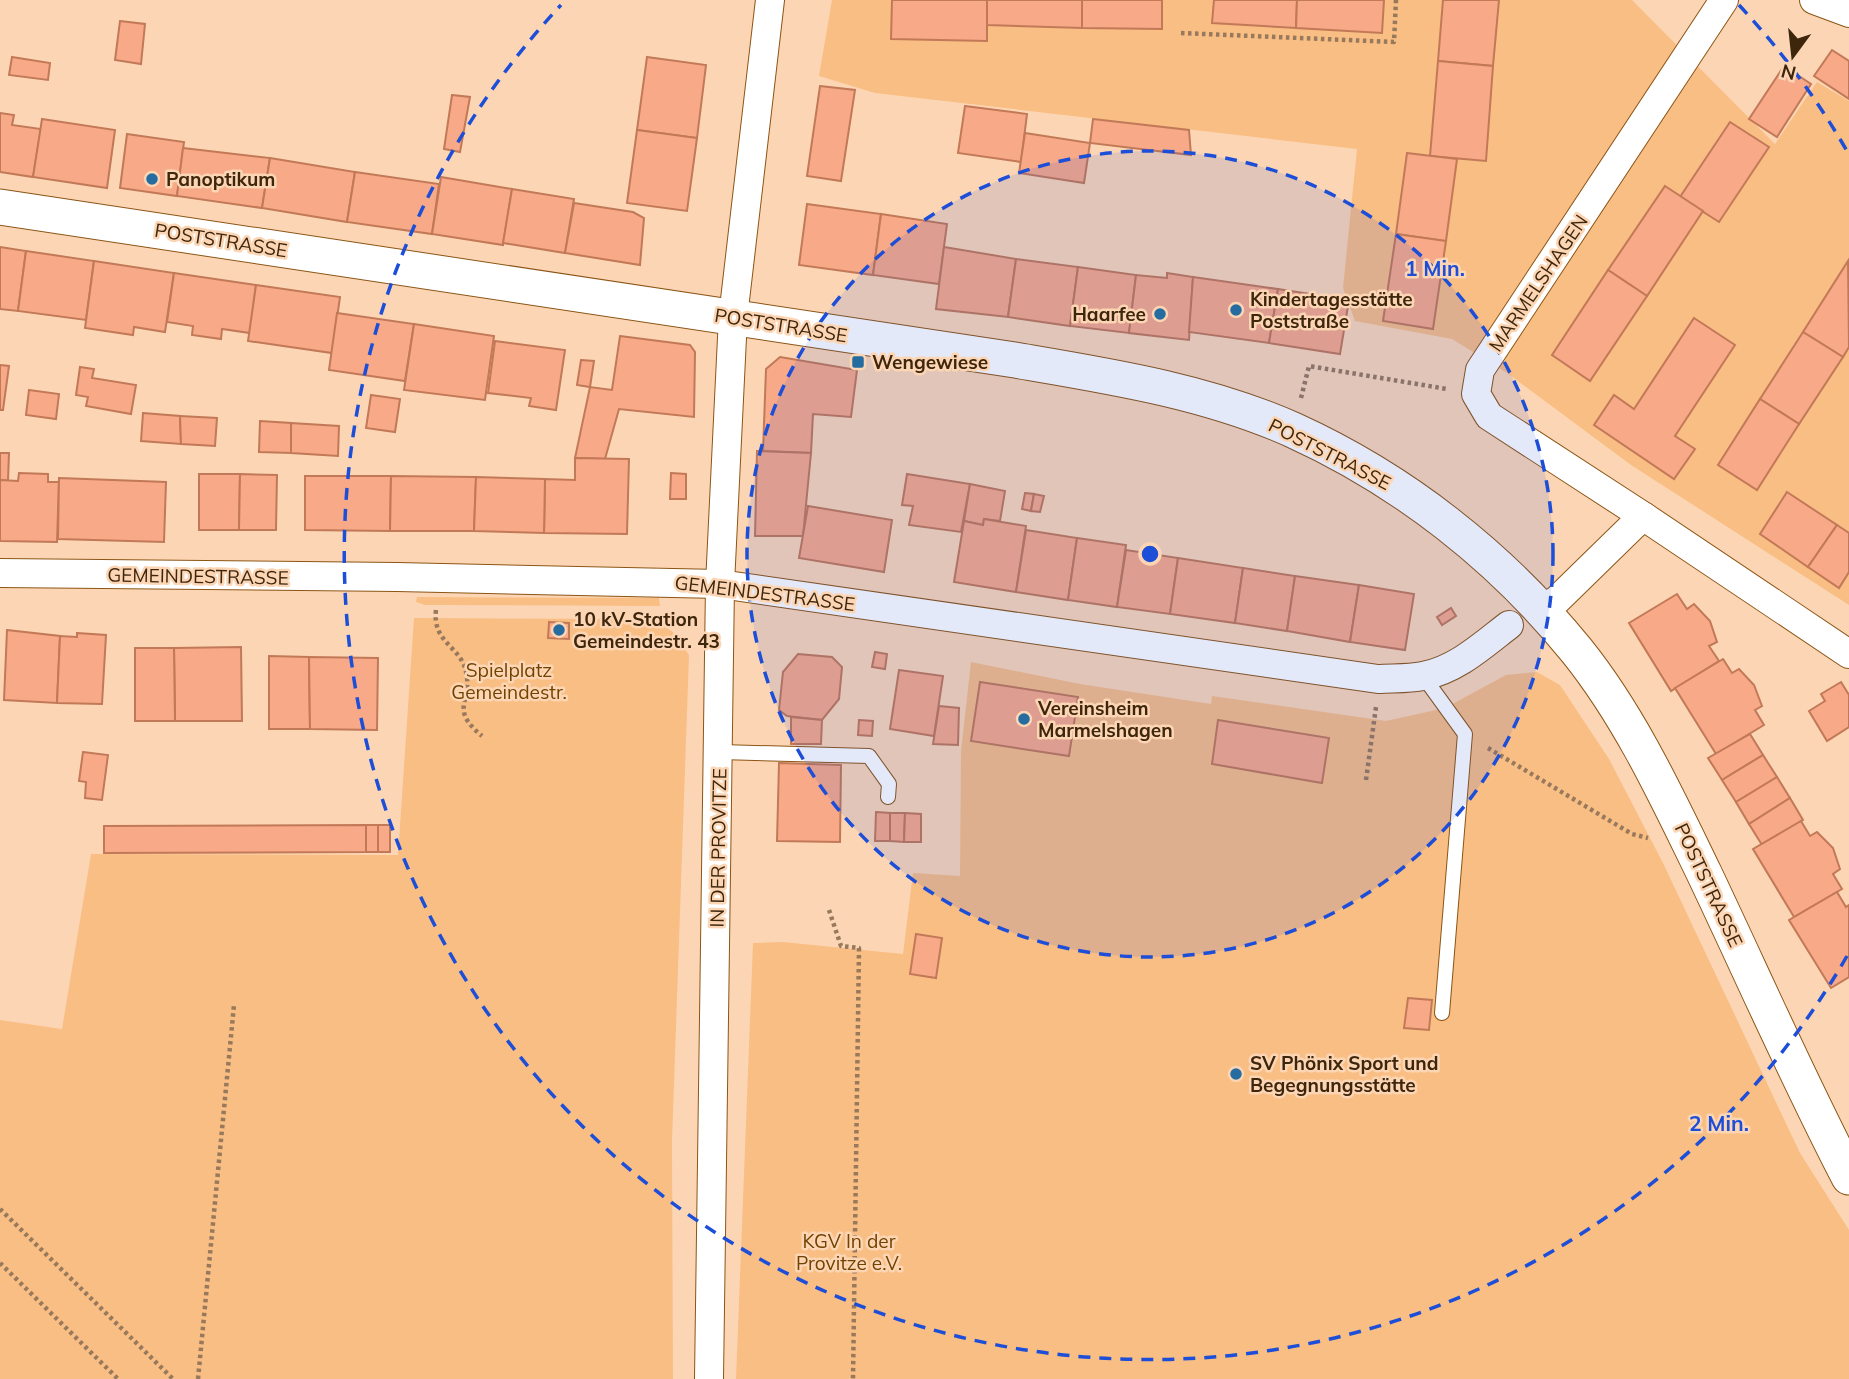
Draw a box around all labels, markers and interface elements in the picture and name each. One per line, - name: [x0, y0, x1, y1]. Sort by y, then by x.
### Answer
- north arrow: [1758, 21, 1828, 91]
- text: N: [1779, 59, 1799, 86]
- place label: Panoptikum: [166, 167, 275, 191]
- marker: Panoptikum: [144, 171, 160, 187]
- street label: MARMELSHAGEN: [1483, 210, 1593, 356]
- street label: POSTSTRASSE: [153, 218, 289, 262]
- text: 1 Min.: [1405, 255, 1465, 281]
- place label: Kindertagesstätte Poststraße: [1250, 287, 1413, 333]
- place label: Haarfee: [1072, 302, 1146, 326]
- marker: Kindertagesstätte Poststraße: [1228, 302, 1244, 318]
- street label: POSTSTRASSE: [713, 303, 849, 347]
- marker: Haarfee: [1152, 306, 1168, 322]
- place label: Wengewiese: [872, 350, 988, 374]
- marker: Wengewiese: [850, 354, 866, 370]
- street label: POSTSTRASSE: [1265, 413, 1395, 495]
- centre of rings: [1138, 542, 1162, 566]
- street label: GEMEINDESTRASSE: [107, 562, 289, 590]
- street label: GEMEINDESTRASSE: [673, 570, 857, 616]
- place label: 10 kV-Station Gemeindestr. 43: [573, 607, 720, 653]
- marker: 10 kV-Station Gemeindestr. 43: [551, 622, 567, 638]
- park label: Spielplatz Gemeindestr.: [451, 658, 567, 704]
- place label: Vereinsheim Marmelshagen: [1037, 696, 1173, 742]
- marker: Vereinsheim Marmelshagen: [1016, 711, 1032, 727]
- street label: IN DER PROVITZE: [705, 768, 731, 928]
- street label: POSTSTRASSE: [1670, 819, 1748, 951]
- place label: SV Phönix Sport und Begegnungsstätte: [1250, 1051, 1439, 1097]
- marker: SV Phönix Sport und Begegnungsstätte: [1228, 1066, 1244, 1082]
- text: 2 Min.: [1689, 1110, 1749, 1136]
- park label: KGV In der Provitze e.V.: [796, 1229, 902, 1275]

